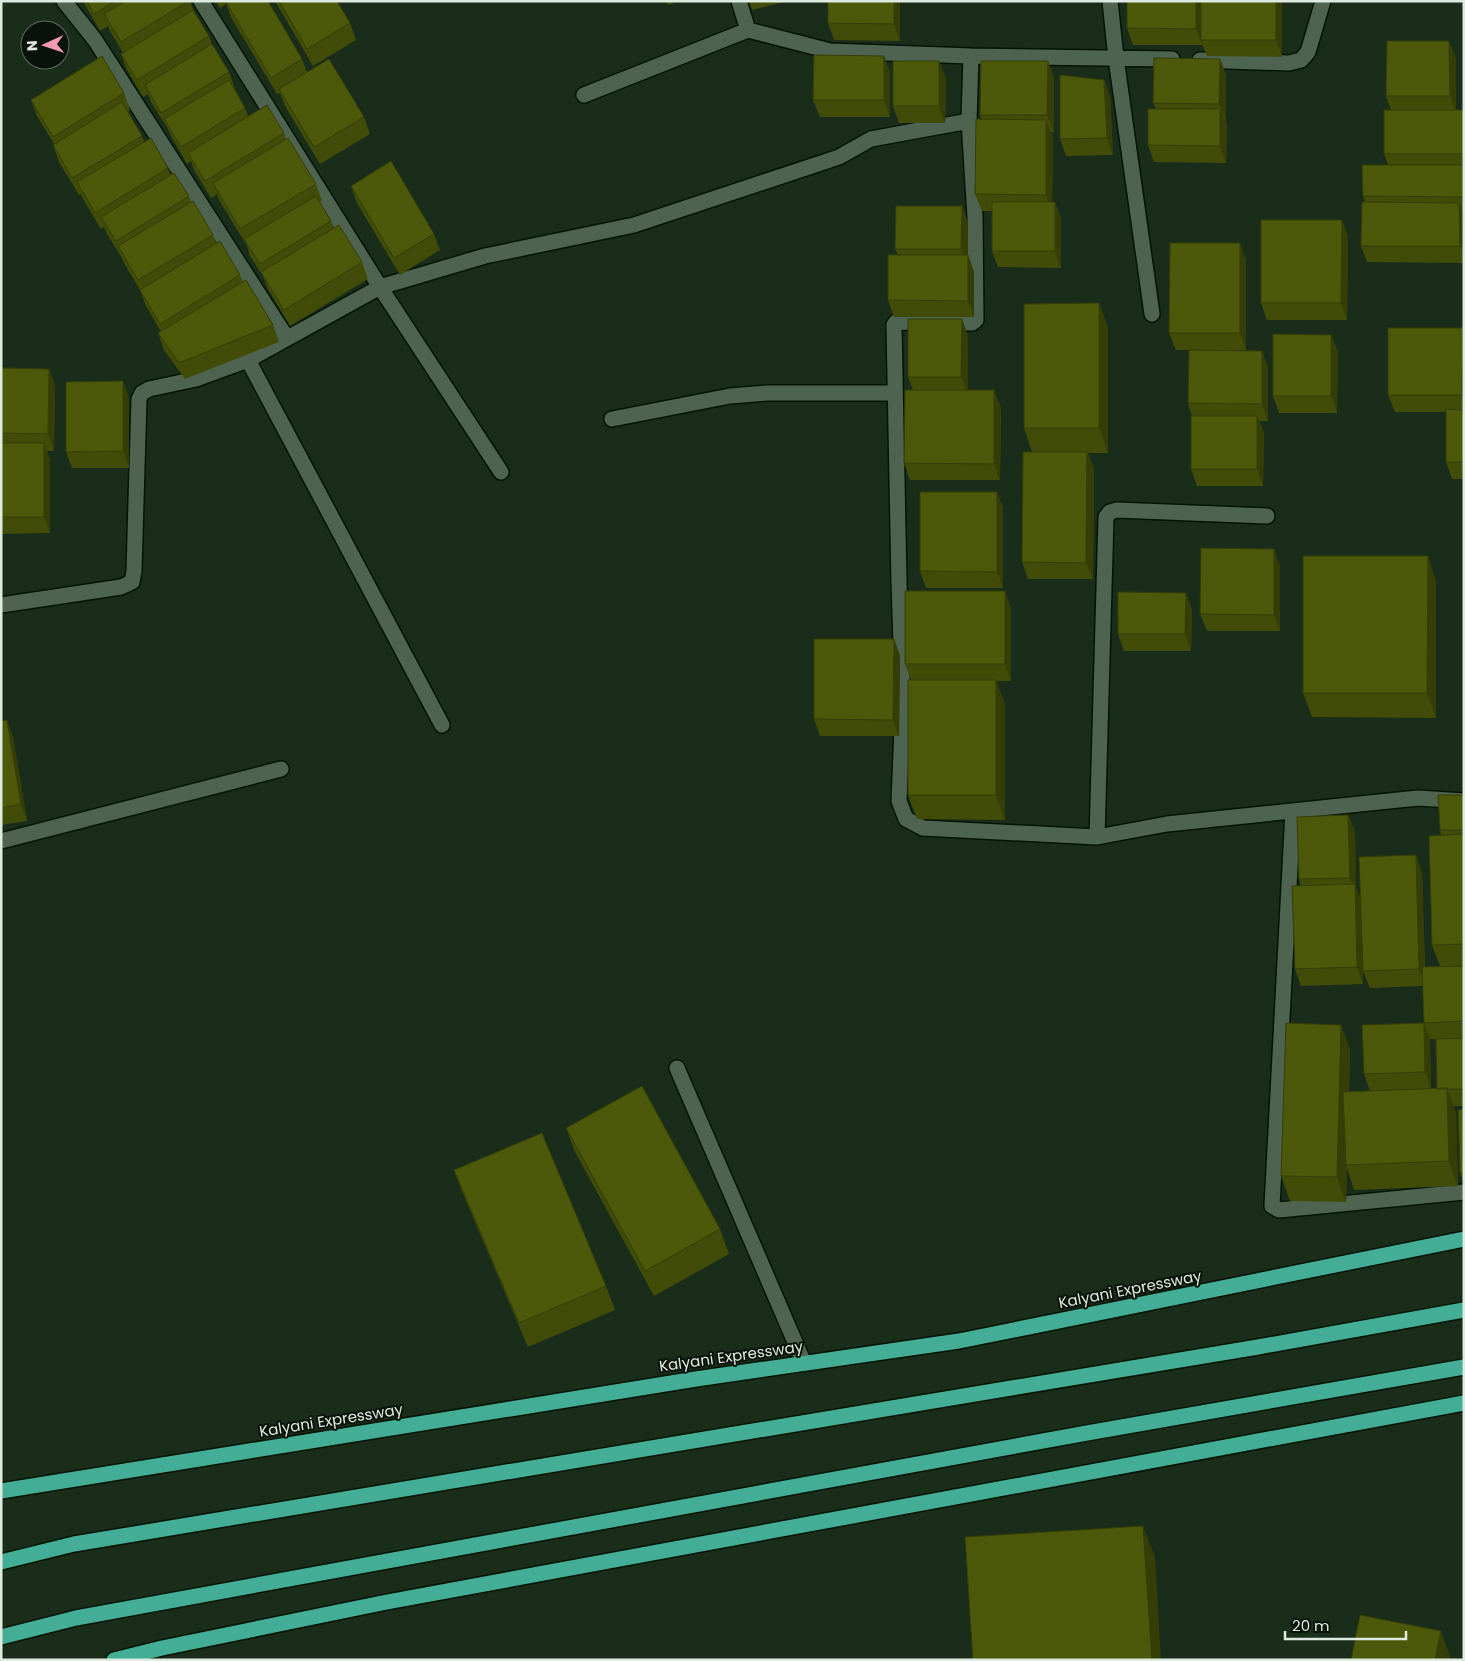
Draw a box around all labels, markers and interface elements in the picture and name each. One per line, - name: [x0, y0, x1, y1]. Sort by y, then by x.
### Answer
- north arrow: [20, 20, 70, 70]
- text: N: [22, 40, 42, 51]
- street label: Kalyani Expressway: [1057, 1265, 1204, 1313]
- street label: Kalyani Expressway: [658, 1335, 805, 1376]
- street label: Kalyani Expressway: [258, 1398, 405, 1442]
- scale bar: [1285, 1608, 1406, 1640]
- text: 20 m: [1292, 1615, 1330, 1636]

